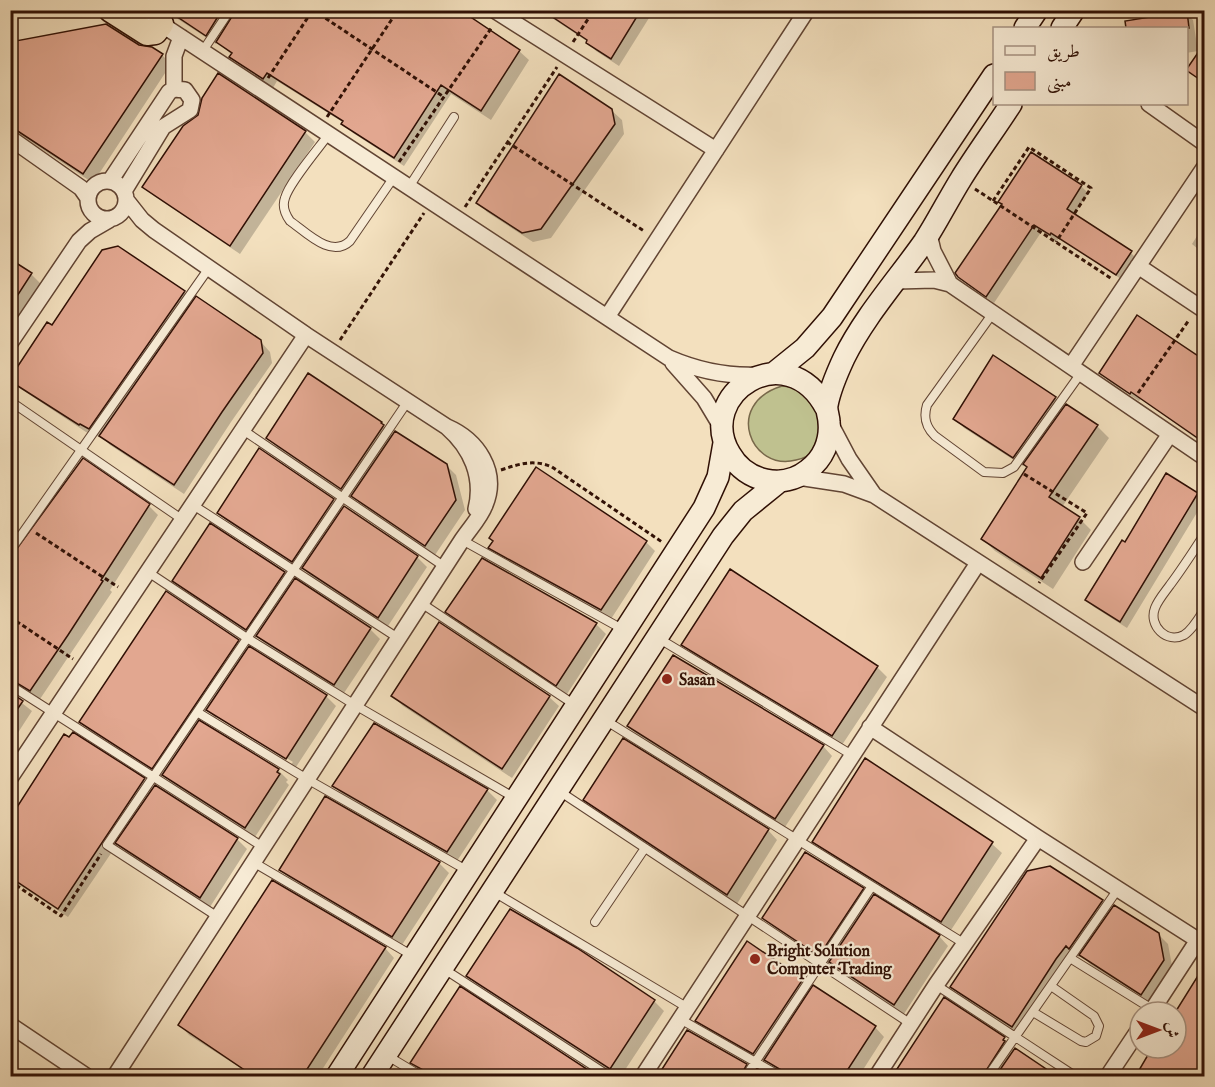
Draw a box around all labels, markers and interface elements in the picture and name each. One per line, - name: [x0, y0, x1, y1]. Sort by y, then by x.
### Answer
- legend: [993, 27, 1188, 105]
- text: طريق: [1047, 41, 1080, 64]
- text: مبنى: [1047, 71, 1072, 94]
- place label: Sasan: [679, 671, 716, 691]
- marker: Sasan: [660, 672, 674, 686]
- place label: Bright Solution Computer Trading: [767, 942, 893, 980]
- marker: Bright Solution Computer Trading: [748, 952, 762, 966]
- north arrow: [1128, 1000, 1188, 1060]
- text: ش: [1161, 1022, 1181, 1038]

